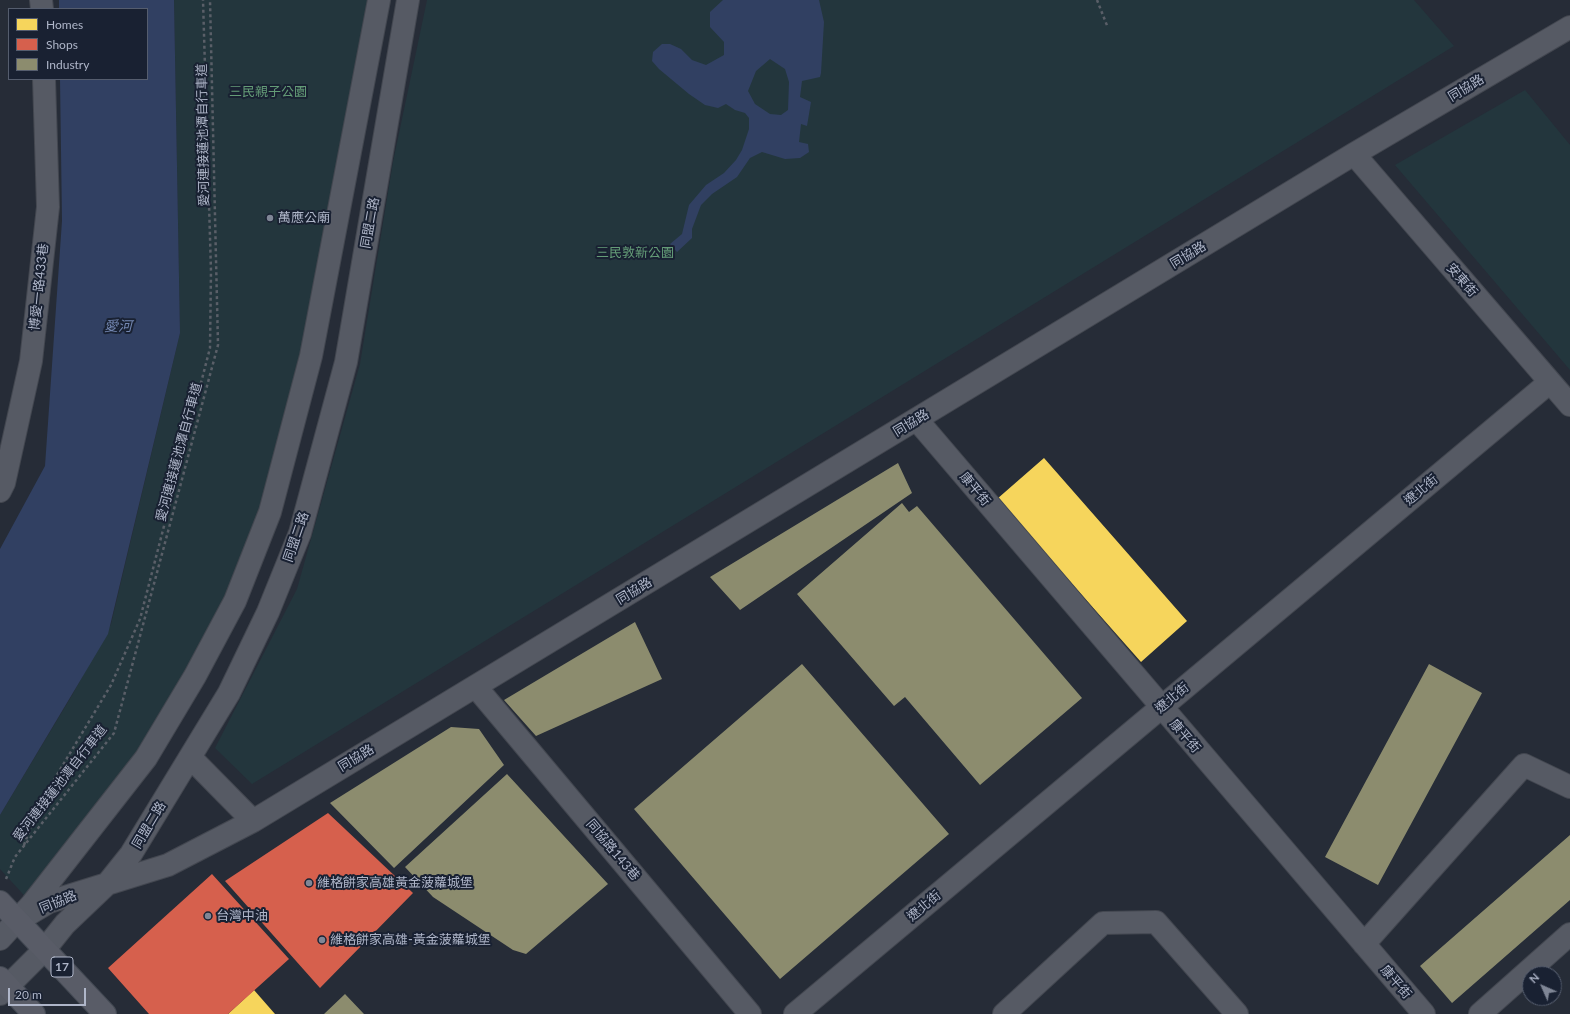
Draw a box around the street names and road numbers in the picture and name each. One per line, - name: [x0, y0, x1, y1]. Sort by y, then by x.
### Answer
- street label: 愛河連接蓮池潭自行車道: [194, 63, 212, 207]
- street label: 同協路: [1445, 71, 1487, 105]
- street label: 同盟二路: [358, 196, 382, 250]
- street label: 同協路: [1167, 238, 1209, 272]
- street label: 博愛一路433巷: [27, 243, 51, 331]
- street label: 安東街: [1443, 260, 1481, 300]
- street label: 愛河連接蓮池潭自行車道: [153, 381, 205, 523]
- street label: 同協路: [890, 406, 932, 440]
- street label: 康平街: [956, 469, 994, 509]
- street label: 遼北街: [1401, 471, 1441, 509]
- street label: 同盟二路: [280, 510, 312, 564]
- street label: 同協路: [613, 574, 655, 608]
- street label: 遼北街: [1152, 679, 1192, 717]
- street label: 康平街: [1166, 716, 1204, 756]
- street label: 愛河連接蓮池潭自行車道: [10, 722, 110, 844]
- street label: 同協路: [335, 741, 377, 775]
- street label: 同盟二路: [129, 799, 169, 851]
- street label: 同協路143巷: [583, 816, 643, 884]
- street label: 同協路: [37, 887, 79, 917]
- street label: 遼北街: [904, 887, 944, 925]
- road number: 17: [51, 957, 73, 977]
- street label: 康平街: [1377, 962, 1415, 1002]

